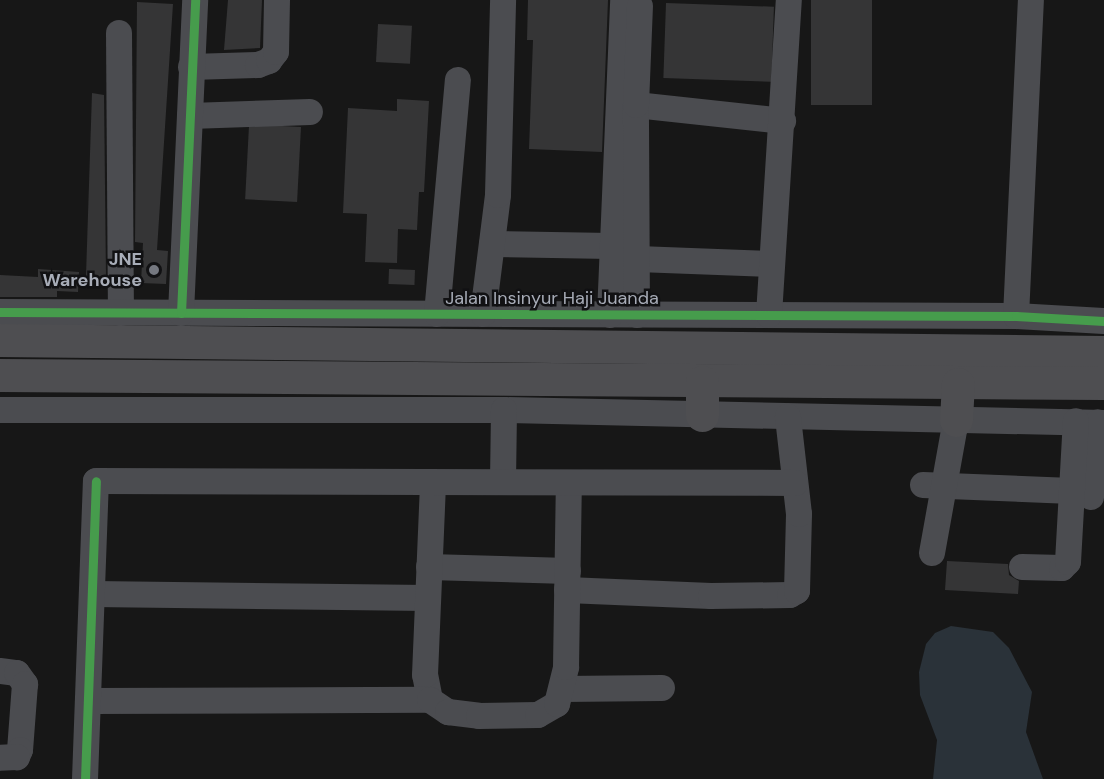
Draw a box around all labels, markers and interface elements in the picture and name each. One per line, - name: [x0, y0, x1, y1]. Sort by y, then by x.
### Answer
- place label: JNE Warehouse: [43, 249, 142, 292]
- marker: JNE Warehouse: [147, 263, 161, 277]
- street label: Jalan Insinyur Haji Juanda: [445, 287, 659, 309]

